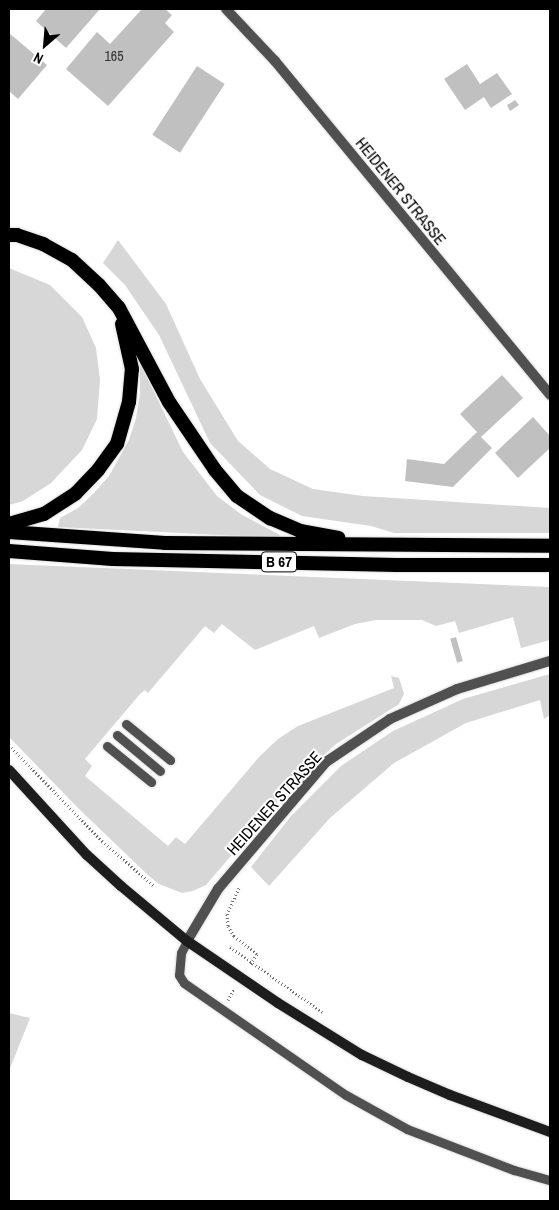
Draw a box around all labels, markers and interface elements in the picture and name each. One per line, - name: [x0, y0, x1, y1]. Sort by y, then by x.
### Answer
- north arrow: [20, 20, 70, 70]
- text: N: [30, 48, 46, 68]
- house number: 165: [104, 48, 124, 64]
- street label: HEIDENER STRASSE: [352, 133, 450, 249]
- road number: B 67: [260, 550, 298, 574]
- street label: HEIDENER STRASSE: [222, 747, 326, 859]

